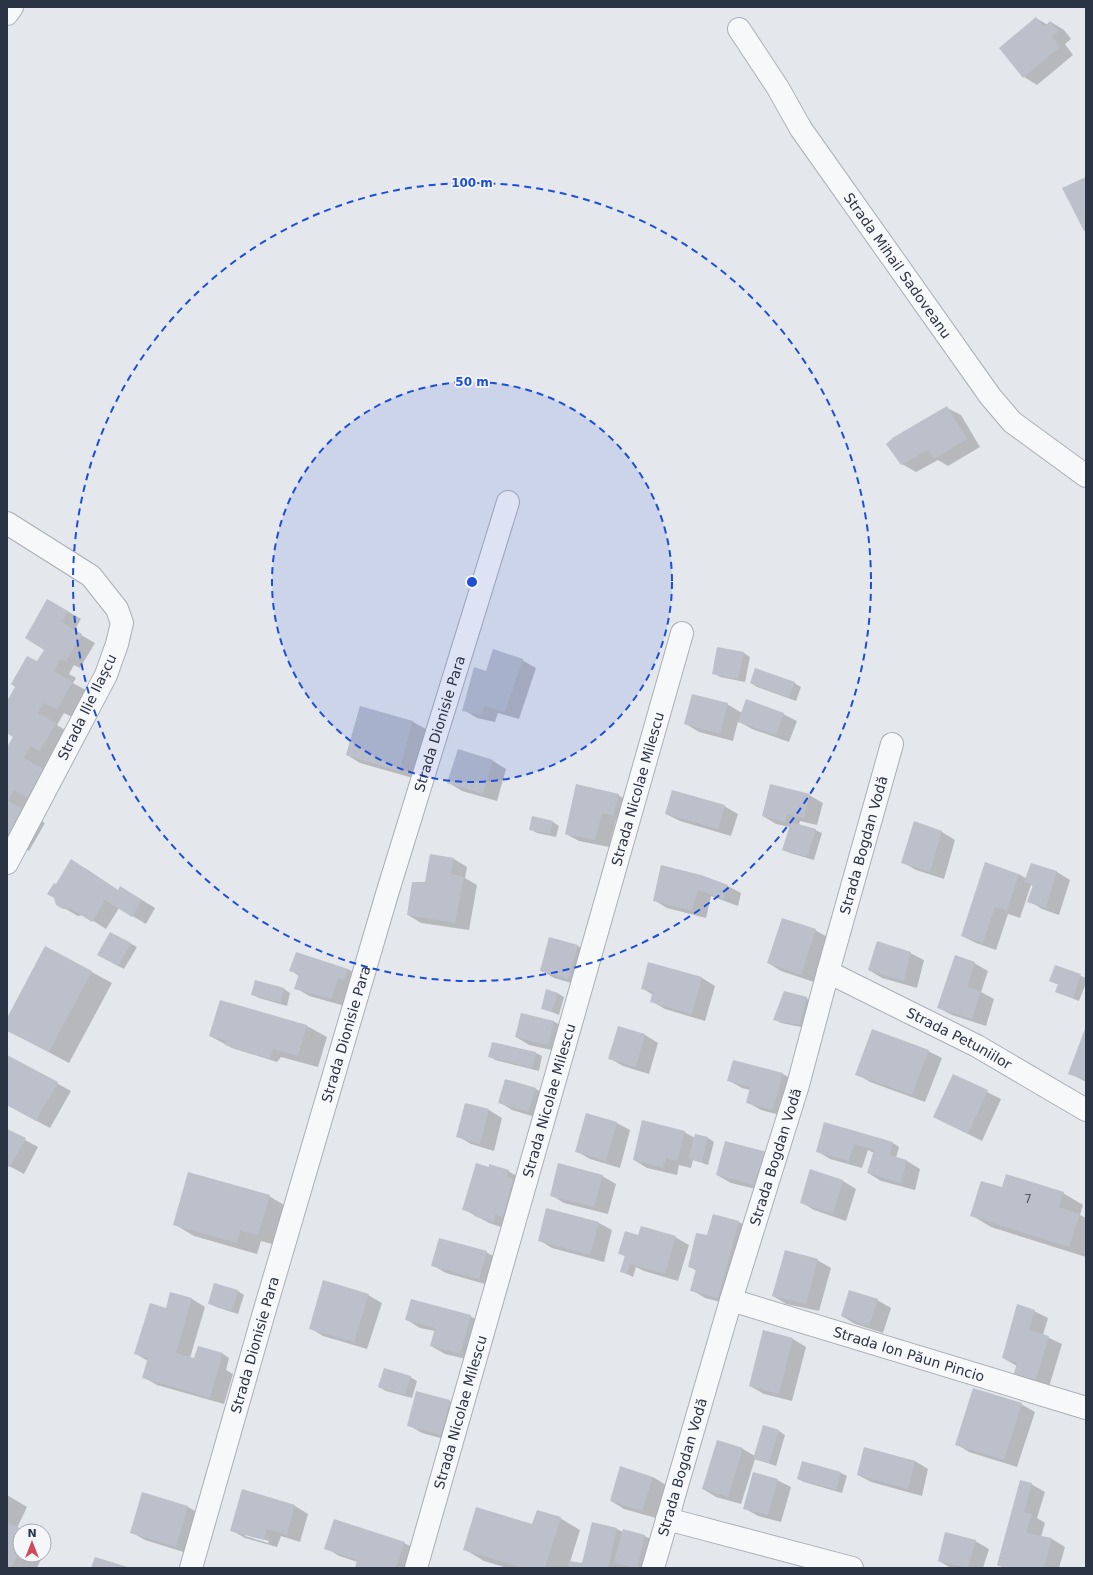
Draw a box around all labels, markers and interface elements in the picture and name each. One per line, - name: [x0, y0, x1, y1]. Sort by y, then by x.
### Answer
- text: 100 m: [451, 176, 493, 190]
- street label: Strada Mihail Sadoveanu: [841, 190, 955, 341]
- text: 50 m: [455, 375, 489, 389]
- centre of rings: [465, 575, 479, 589]
- street label: Strada Ilie Ilașcu: [54, 651, 121, 763]
- street label: Strada Dionisie Para: [411, 654, 468, 794]
- street label: Strada Nicolae Milescu: [608, 710, 667, 868]
- street label: Strada Bogdan Vodă: [837, 774, 891, 916]
- street label: Strada Dionisie Para: [318, 964, 374, 1104]
- street label: Strada Petuniilor: [904, 1004, 1015, 1073]
- street label: Strada Nicolae Milescu: [519, 1022, 578, 1179]
- street label: Strada Bogdan Vodă: [747, 1086, 805, 1228]
- house number: 7: [1024, 1192, 1032, 1206]
- street label: Strada Dionisie Para: [228, 1275, 282, 1415]
- street label: Strada Ion Păun Pincio: [831, 1324, 986, 1385]
- street label: Strada Nicolae Milescu: [431, 1333, 490, 1491]
- street label: Strada Bogdan Vodă: [655, 1396, 710, 1538]
- north arrow: [12, 1523, 52, 1563]
- text: N: [27, 1527, 37, 1540]

